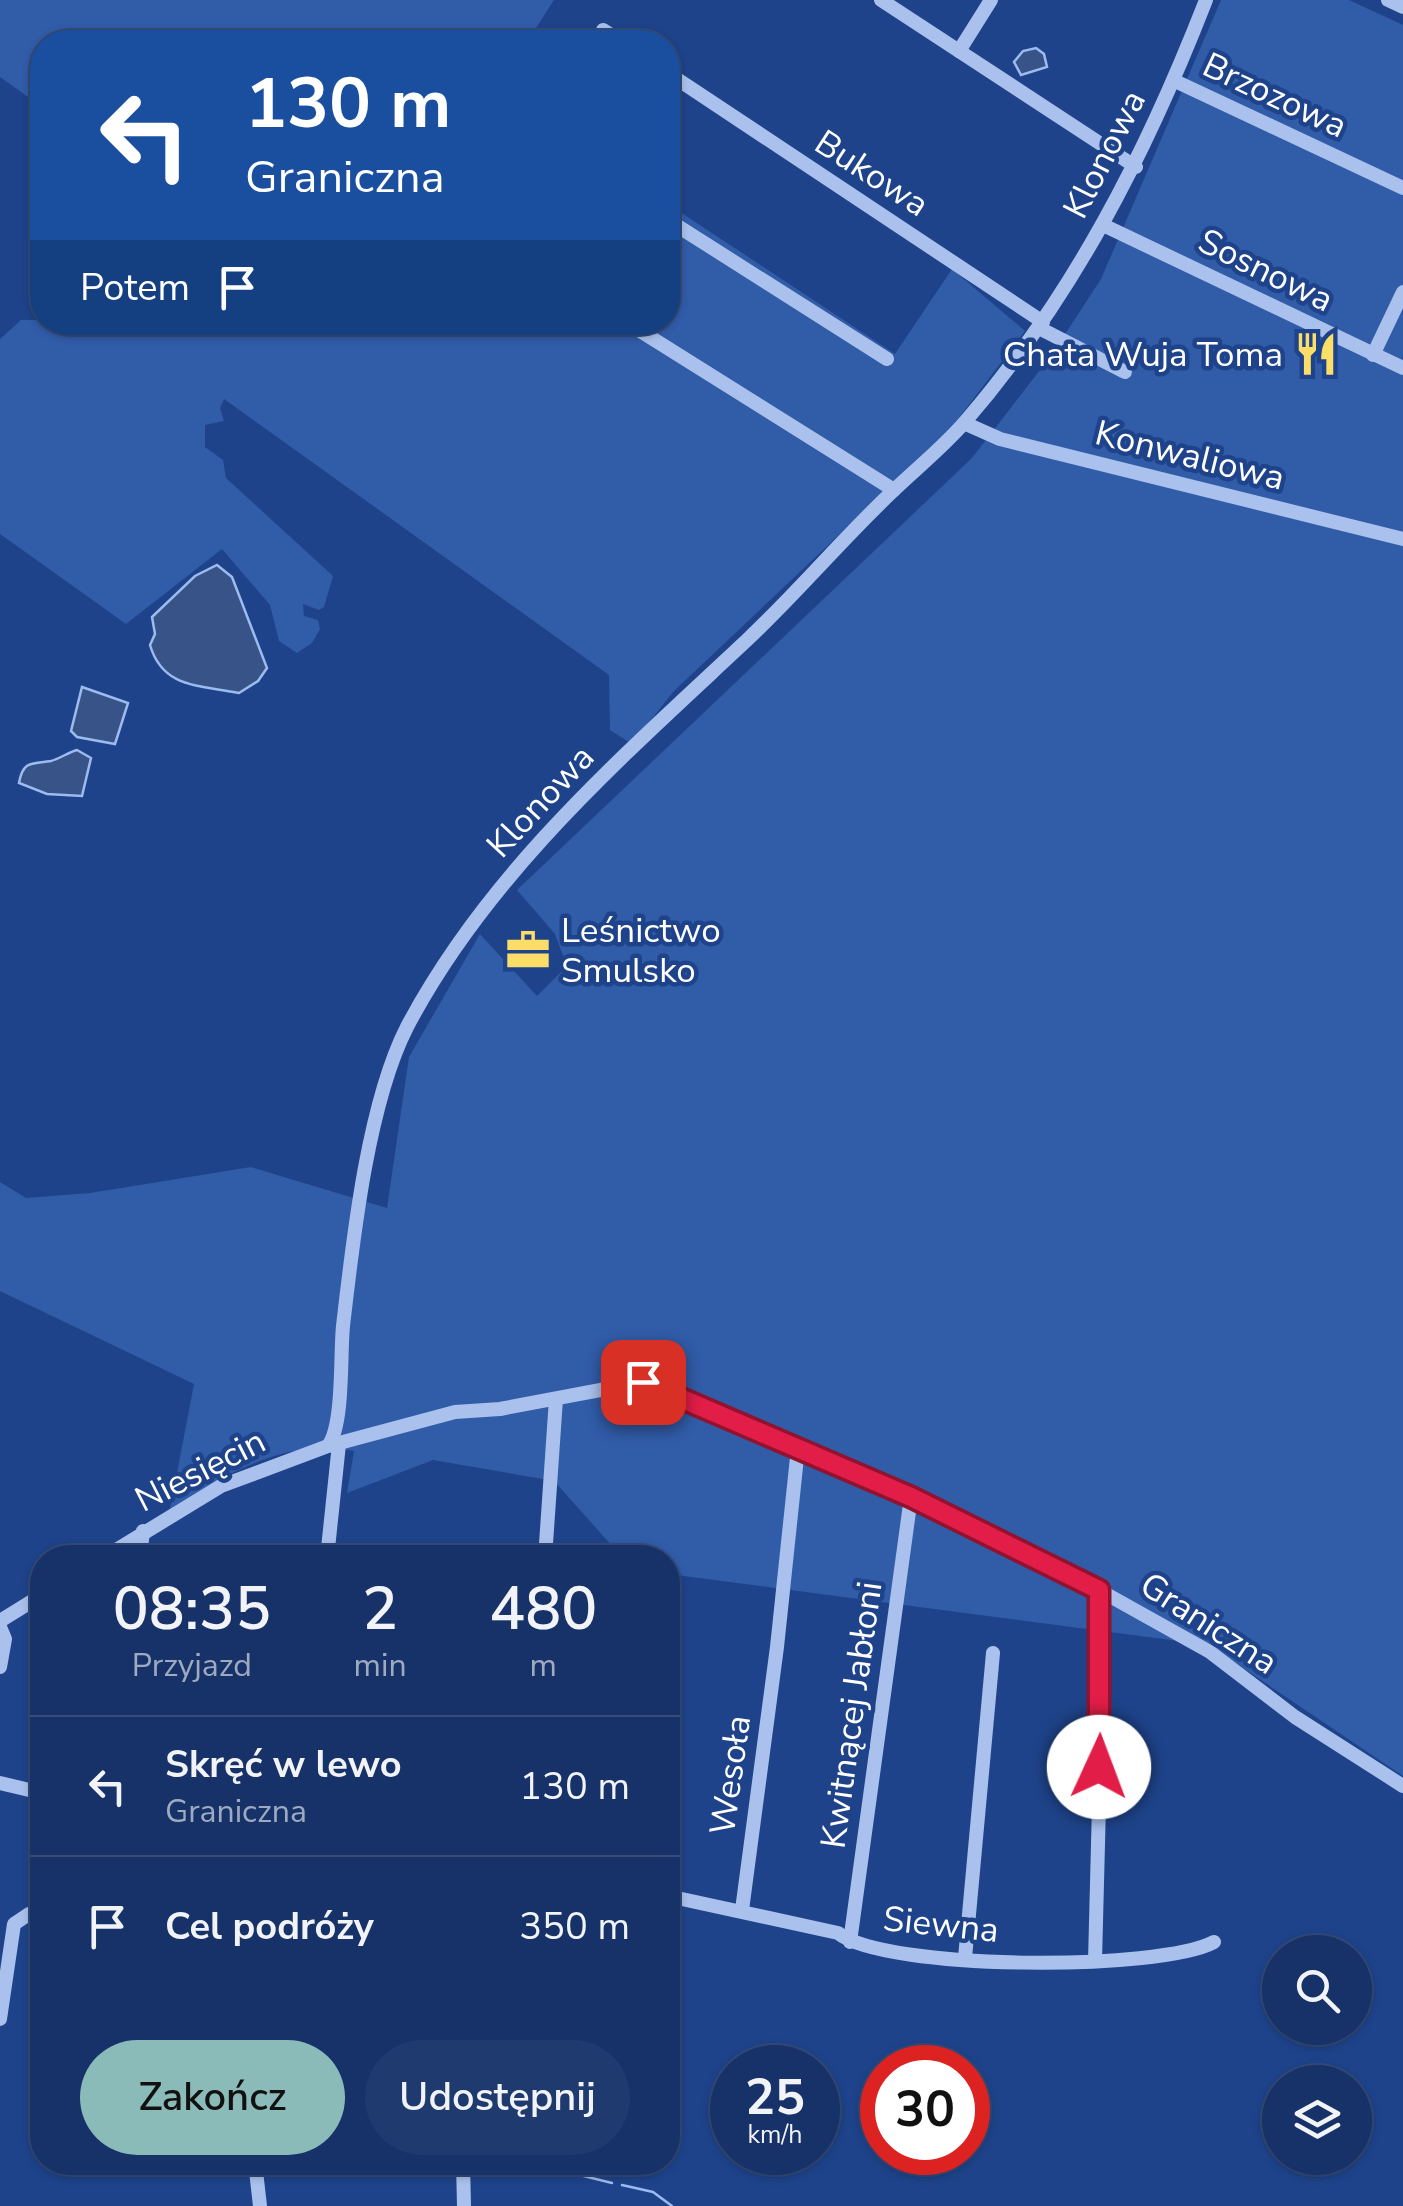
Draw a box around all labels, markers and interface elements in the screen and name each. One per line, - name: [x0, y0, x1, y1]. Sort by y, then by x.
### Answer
- street label: Brzozowa: [1195, 42, 1355, 149]
- text: 130 m: [245, 56, 451, 152]
- icon: left: [80, 70, 210, 200]
- street label: Klonowa: [1052, 82, 1157, 226]
- street label: Bukowa: [806, 119, 938, 228]
- text: Graniczna: [245, 147, 445, 208]
- street label: Sosnowa: [1191, 218, 1341, 323]
- icon: arrive: [210, 260, 265, 315]
- text: Potem: [80, 262, 190, 313]
- restaurant icon: Chata Wuja Toma: [1292, 330, 1340, 378]
- place label: Chata Wuja Toma: [1003, 331, 1283, 378]
- street label: Konwaliowa: [1090, 409, 1289, 502]
- street label: Klonowa: [476, 735, 605, 868]
- place label: Leśnictwo Smulsko: [561, 907, 721, 994]
- office icon: Leśnictwo Smulsko: [504, 926, 552, 974]
- pin: [601, 1340, 686, 1425]
- icon: arrive: [616, 1355, 671, 1410]
- street label: Niesięcin: [127, 1418, 273, 1523]
- street label: Graniczna: [1131, 1561, 1287, 1685]
- text: 08:35: [113, 1568, 271, 1650]
- text: 2: [362, 1568, 398, 1650]
- text: 480: [489, 1568, 597, 1650]
- street label: Kwitnącej Jabłoni: [810, 1579, 893, 1851]
- text: Przyjazd: [132, 1644, 252, 1687]
- text: min: [354, 1644, 407, 1687]
- text: m: [530, 1644, 557, 1687]
- street label: Wesoła: [699, 1712, 762, 1838]
- position arrow: [1047, 1715, 1151, 1819]
- text: Skręć w lewo: [165, 1739, 402, 1790]
- icon: left: [80, 1759, 135, 1814]
- text: 130 m: [519, 1761, 630, 1812]
- text: Graniczna: [165, 1790, 307, 1833]
- street label: Siewna: [881, 1895, 1001, 1954]
- icon: arrive: [80, 1899, 135, 1954]
- text: Cel podróży: [165, 1901, 374, 1952]
- text: 350 m: [519, 1901, 630, 1952]
- map controls: [1262, 1935, 1372, 2175]
- button: search: [1262, 1935, 1372, 2045]
- button: Zakończ: [80, 2040, 345, 2155]
- button: Udostępnij: [365, 2040, 630, 2155]
- speed limit sign: 30: [860, 2045, 990, 2175]
- text: 25: [745, 2063, 805, 2132]
- button: layers: [1262, 2065, 1372, 2175]
- text: km/h: [747, 2118, 803, 2152]

